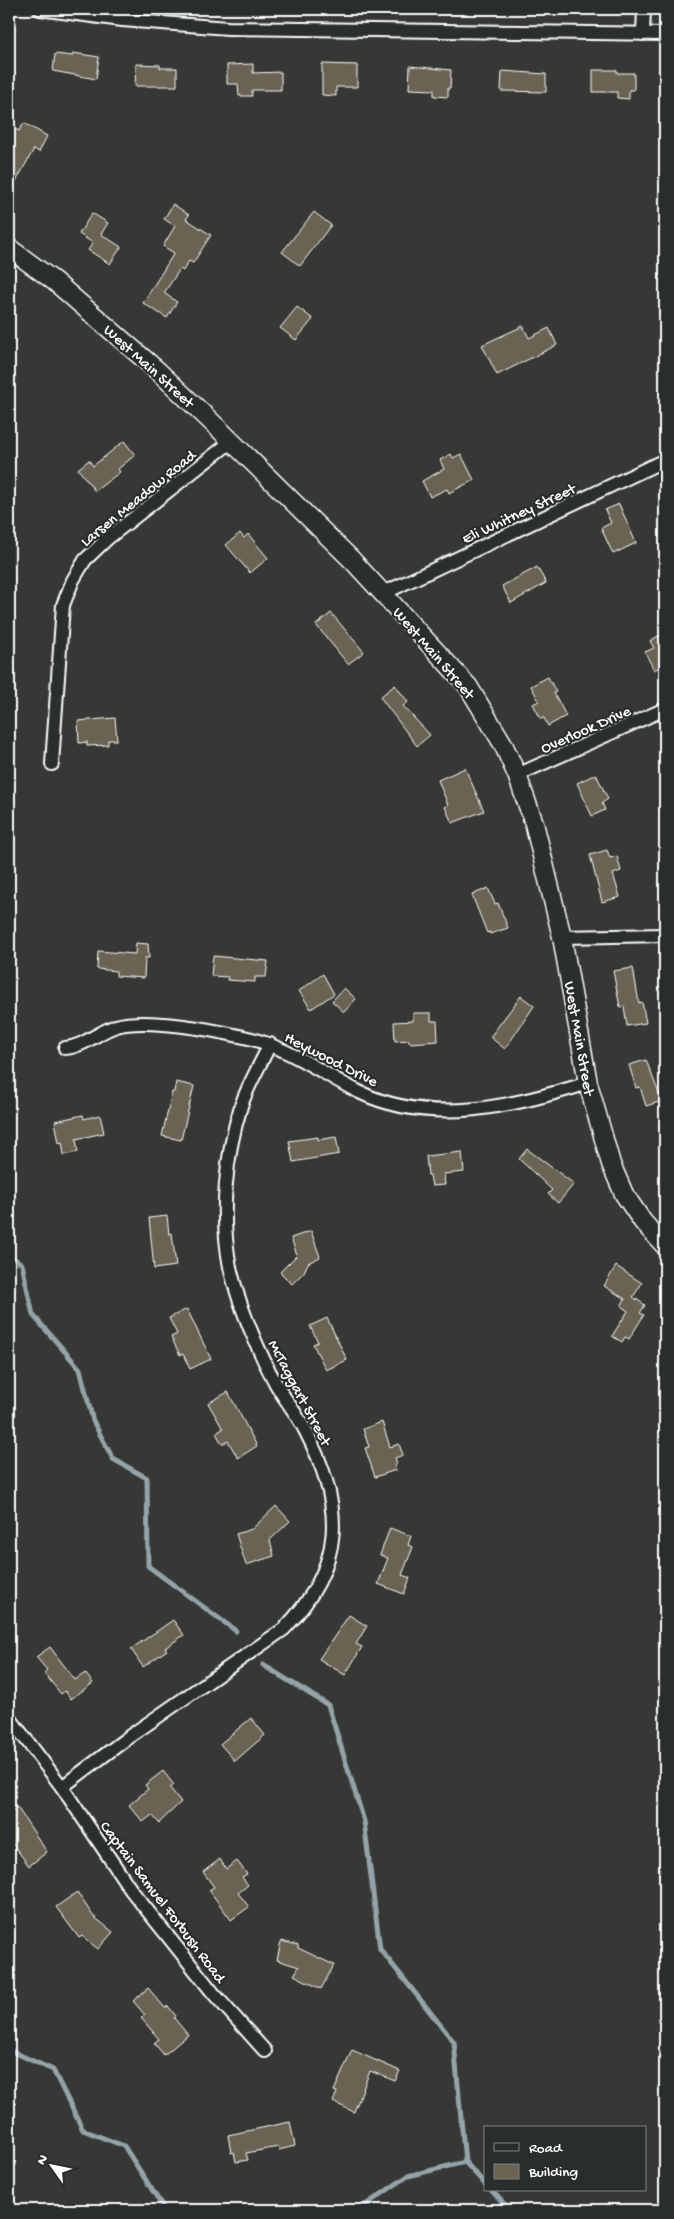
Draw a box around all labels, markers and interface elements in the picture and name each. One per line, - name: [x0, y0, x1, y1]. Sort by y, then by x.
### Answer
- street label: West Main Street: [98, 322, 198, 414]
- street label: Larsen Meadow Road: [78, 446, 202, 552]
- street label: Eli Whitney Street: [460, 480, 581, 550]
- street label: West Main Street: [387, 604, 478, 705]
- street label: Overlook Drive: [538, 703, 635, 760]
- street label: West Main Street: [558, 980, 597, 1099]
- street label: Heywood Drive: [281, 1029, 381, 1093]
- street label: McTaggart Street: [262, 1337, 335, 1451]
- street label: Captain Samuel Forbush Road: [94, 1818, 229, 1989]
- legend: [484, 2126, 646, 2192]
- text: Road: [529, 2140, 563, 2158]
- north arrow: [28, 2142, 78, 2192]
- text: N: [34, 2152, 53, 2169]
- text: Building: [528, 2164, 578, 2182]

